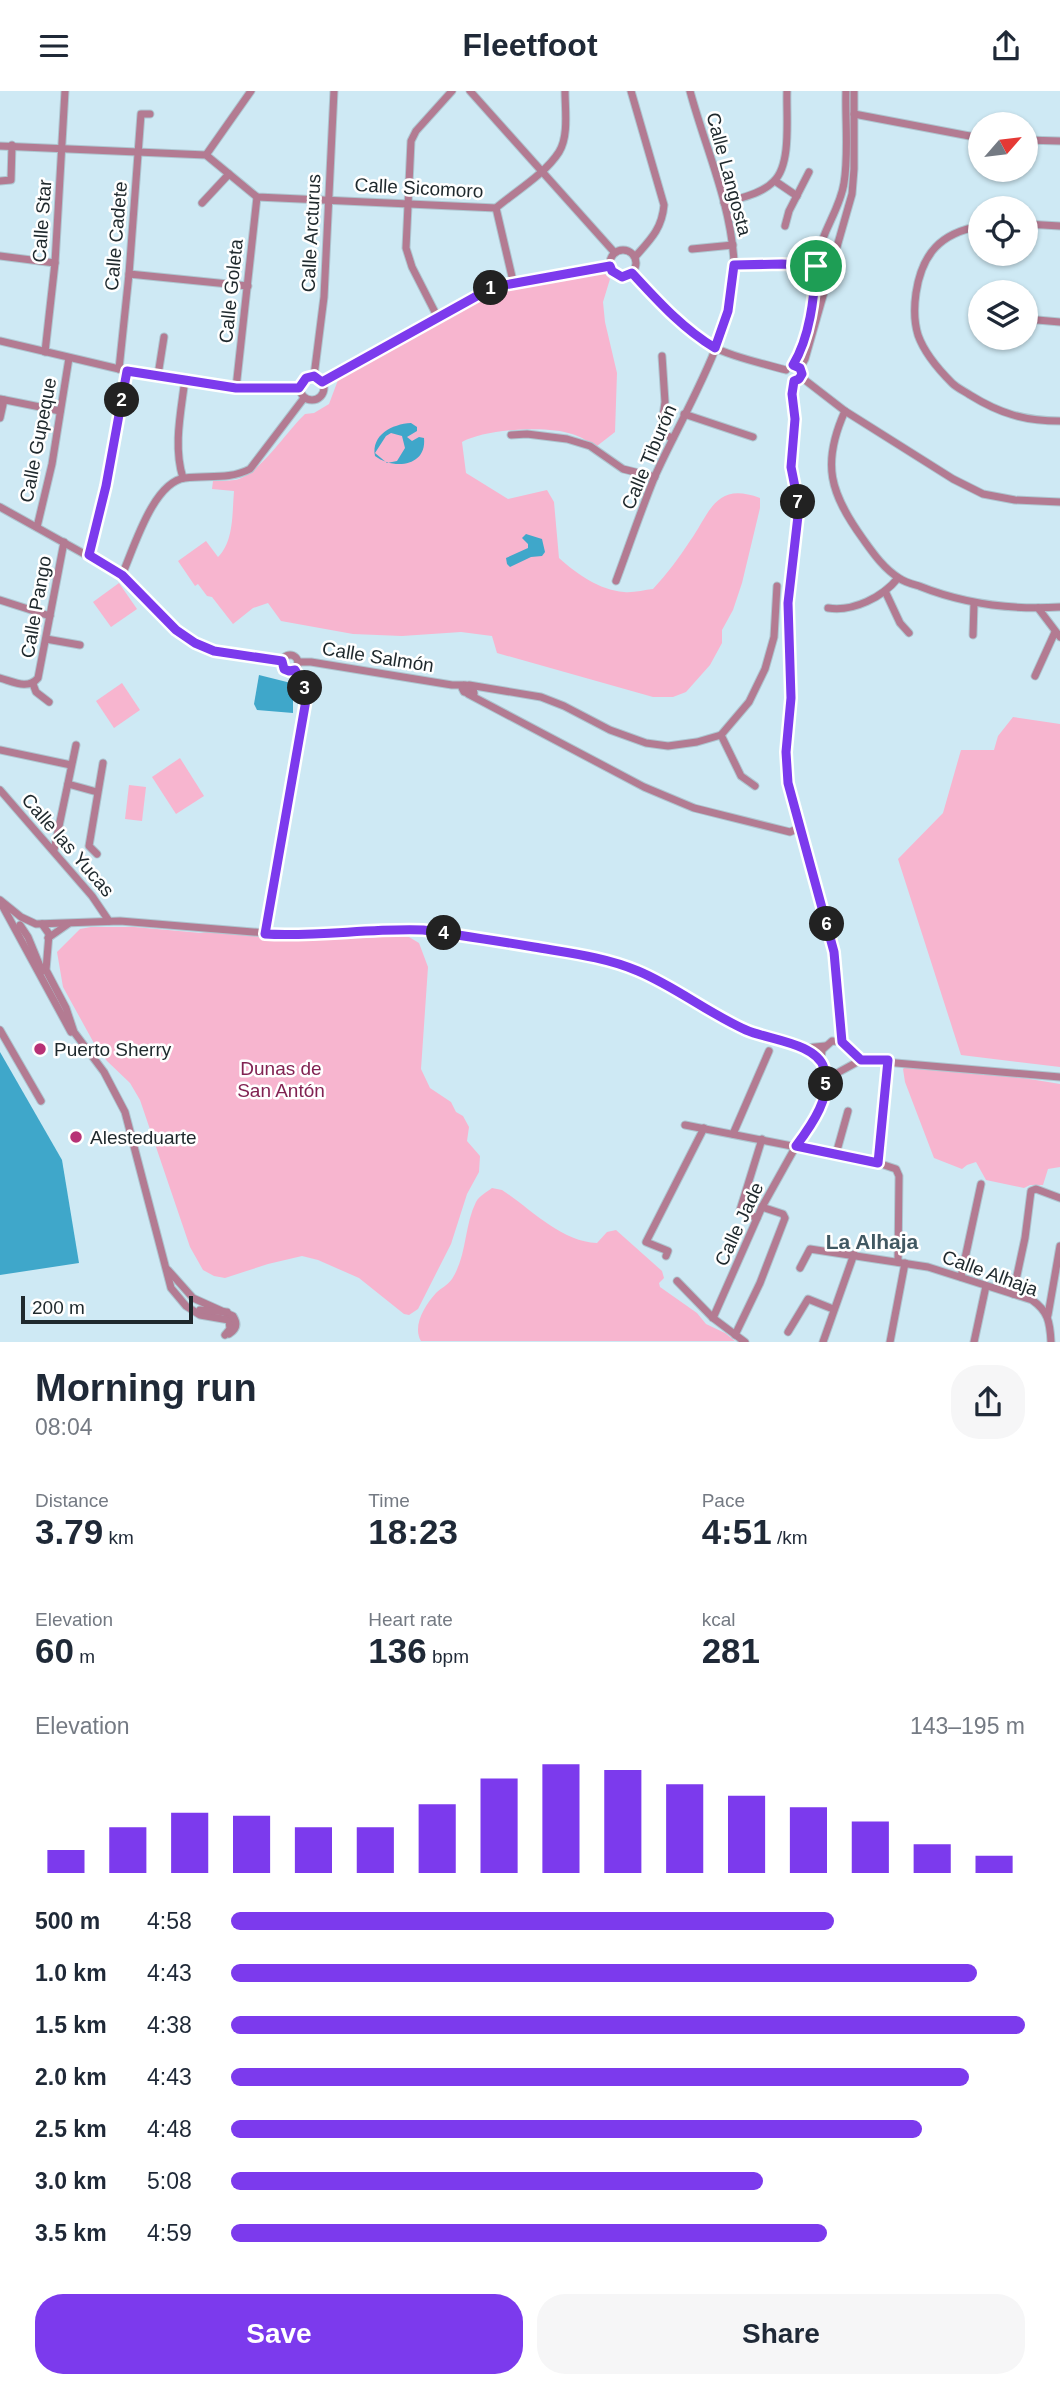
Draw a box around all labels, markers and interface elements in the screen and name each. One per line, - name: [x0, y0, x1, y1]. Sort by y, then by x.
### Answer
- icon: menu: [35, 27, 73, 65]
- text: Fleetfoot: [462, 27, 598, 63]
- icon: share: [987, 27, 1025, 65]
- street label: Calle Langosta: [702, 110, 756, 238]
- north arrow: [968, 112, 1038, 182]
- map controls: [968, 112, 1038, 350]
- street label: Calle Arcturus: [297, 173, 325, 293]
- street label: Calle Sicomoro: [354, 174, 484, 202]
- street label: Calle Star: [29, 178, 55, 263]
- street label: Calle Cadete: [101, 180, 131, 292]
- button: locate: [968, 196, 1038, 266]
- pin: [786, 236, 846, 296]
- street label: Calle Goleta: [215, 237, 247, 344]
- icon: arrive: [797, 247, 835, 285]
- pin: 1: [474, 271, 508, 305]
- text: 1: [485, 277, 496, 298]
- button: layers: [968, 280, 1038, 350]
- street label: Calle Gupeque: [16, 376, 60, 504]
- pin: 2: [104, 383, 140, 417]
- text: 2: [116, 389, 127, 410]
- street label: Calle Tiburón: [617, 401, 681, 513]
- pin: 7: [780, 485, 816, 519]
- text: 7: [792, 491, 803, 512]
- street label: Calle Pango: [17, 554, 55, 660]
- street label: Calle Salmón: [321, 638, 435, 676]
- pin: 3: [288, 671, 322, 705]
- text: 3: [299, 677, 310, 698]
- street label: Calle las Yucas: [18, 789, 118, 901]
- pin: 6: [810, 907, 844, 941]
- text: 6: [821, 913, 832, 934]
- pin: 4: [426, 915, 462, 951]
- text: 4: [438, 922, 449, 943]
- place label: Puerto Sherry: [54, 1039, 172, 1060]
- marker: Puerto Sherry: [32, 1041, 48, 1057]
- park label: Dunas de San Antón: [237, 1058, 325, 1101]
- pin: 5: [808, 1067, 844, 1101]
- text: 5: [820, 1073, 831, 1094]
- place label: Alesteduarte: [90, 1127, 197, 1148]
- marker: Alesteduarte: [68, 1129, 84, 1145]
- street label: Calle Jade: [711, 1179, 767, 1269]
- district label: La Alhaja: [826, 1230, 919, 1253]
- street label: Calle Alhaja: [939, 1246, 1041, 1300]
- scale bar: [21, 1293, 192, 1324]
- text: 200 m: [32, 1297, 85, 1318]
- button: share: [951, 1365, 1025, 1439]
- text: Morning run: [35, 1367, 257, 1409]
- text: 08:04: [35, 1414, 93, 1440]
- text: Distance: [35, 1490, 109, 1511]
- text: Time: [368, 1490, 410, 1511]
- text: Pace: [702, 1490, 745, 1511]
- text: 3.79: [35, 1512, 103, 1551]
- text: 18:23: [368, 1512, 458, 1551]
- text: 4:51: [702, 1512, 772, 1551]
- text: km: [103, 1527, 134, 1548]
- text: /km: [772, 1527, 808, 1548]
- text: Elevation: [35, 1609, 113, 1630]
- text: Heart rate: [368, 1609, 453, 1630]
- text: kcal: [702, 1609, 735, 1630]
- text: 60: [35, 1631, 74, 1670]
- text: 136: [368, 1631, 427, 1670]
- text: 281: [702, 1631, 760, 1670]
- text: m: [74, 1646, 95, 1667]
- text: bpm: [427, 1646, 469, 1667]
- text: Elevation: [35, 1713, 130, 1739]
- text: 143–195 m: [910, 1713, 1025, 1739]
- text: 500 m: [35, 1908, 100, 1934]
- text: 4:58: [147, 1908, 192, 1934]
- text: 1.0 km: [35, 1960, 107, 1986]
- text: 4:43: [147, 1960, 192, 1986]
- text: 1.5 km: [35, 2012, 107, 2038]
- text: 4:38: [147, 2012, 192, 2038]
- text: 2.0 km: [35, 2064, 107, 2090]
- text: 4:43: [147, 2064, 192, 2090]
- text: 2.5 km: [35, 2116, 107, 2142]
- text: 4:48: [147, 2116, 192, 2142]
- text: 3.0 km: [35, 2168, 107, 2194]
- text: 5:08: [147, 2168, 192, 2194]
- text: 3.5 km: [35, 2220, 107, 2246]
- text: 4:59: [147, 2220, 192, 2246]
- button: Save: [35, 2294, 523, 2374]
- button: Share: [537, 2294, 1025, 2374]

